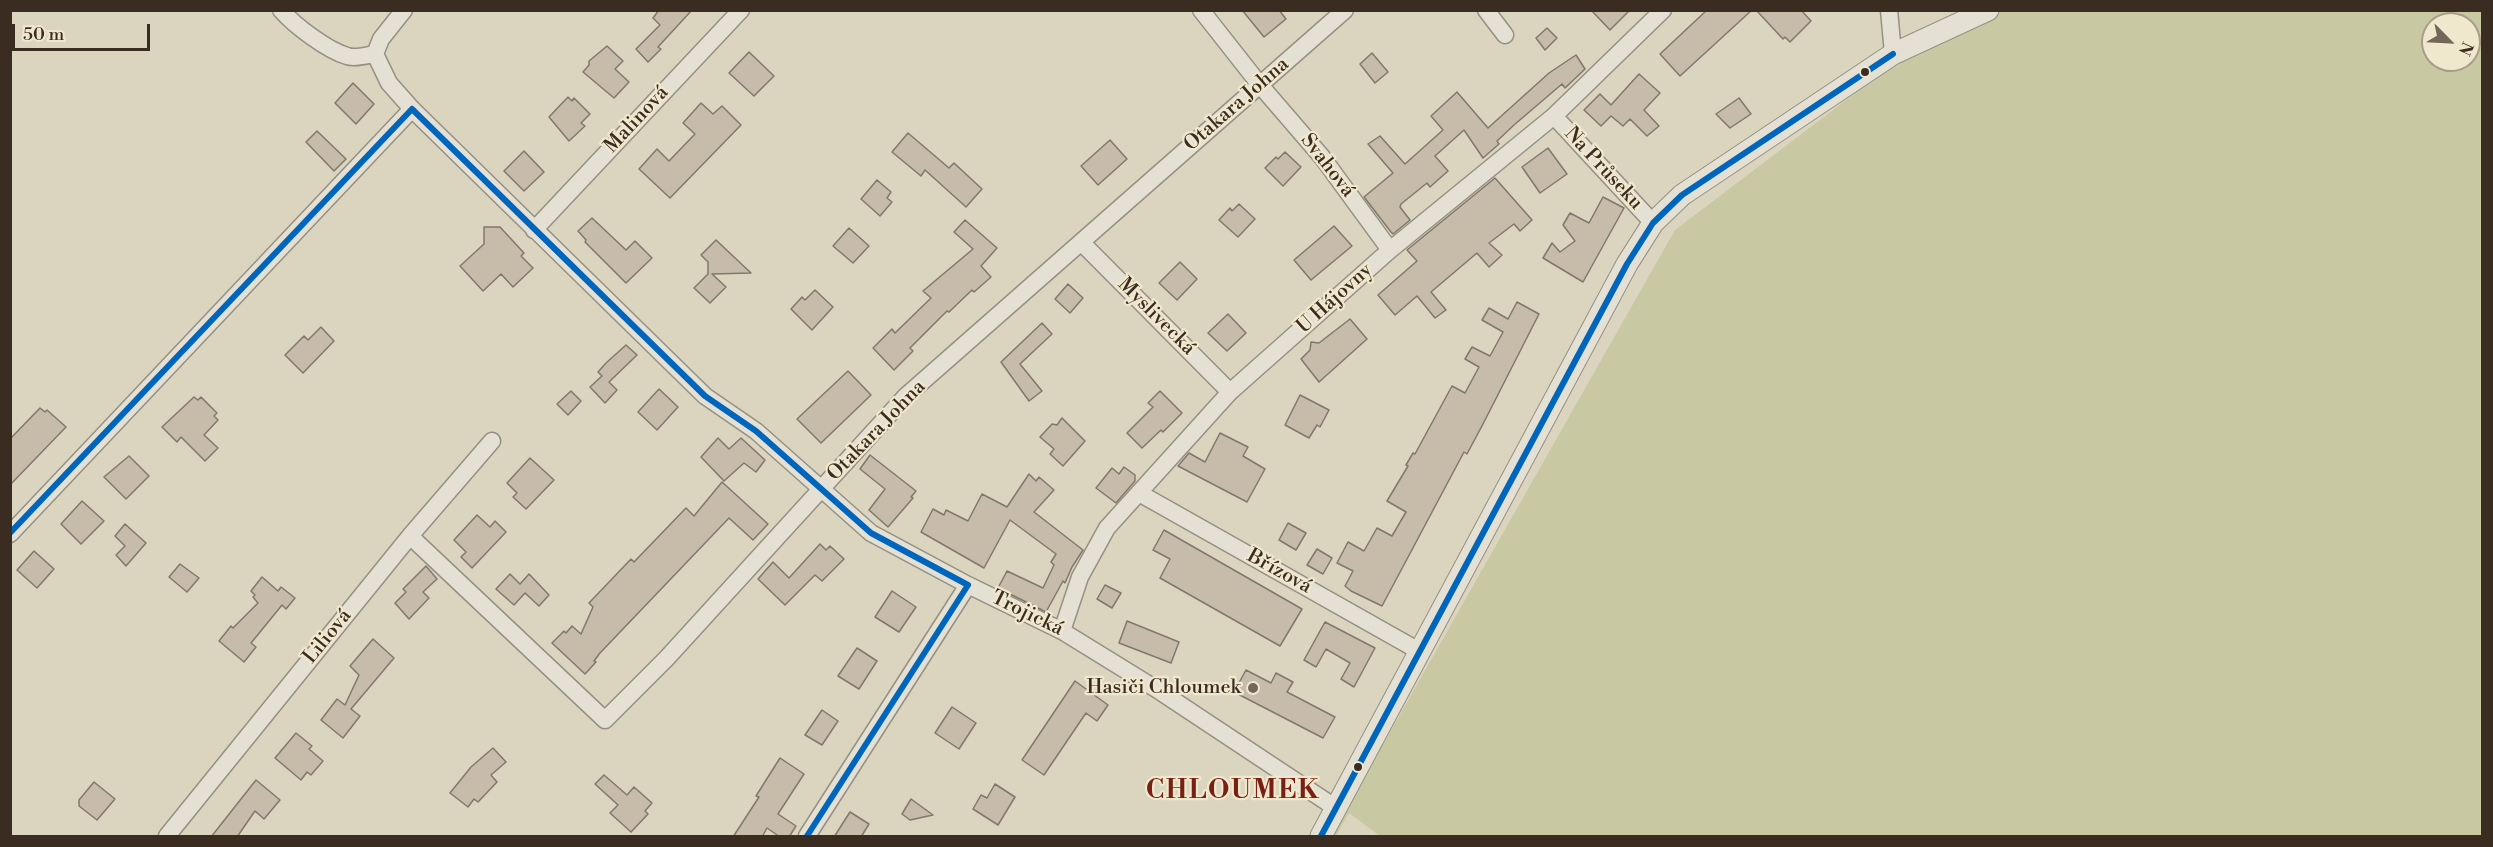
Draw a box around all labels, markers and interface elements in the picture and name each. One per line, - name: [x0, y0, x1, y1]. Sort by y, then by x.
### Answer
- scale bar: [15, 12, 153, 50]
- north arrow: [2421, 12, 2481, 72]
- text: 50 m: [23, 23, 64, 46]
- text: N: [2454, 39, 2477, 58]
- street label: Otakara Johna: [1180, 53, 1294, 157]
- unlabelled marker: [1859, 66, 1871, 78]
- street label: Malinová: [600, 81, 674, 159]
- street label: Na Průseku: [1559, 123, 1647, 215]
- street label: Svahová: [1295, 129, 1359, 203]
- street label: U Hájovny: [1292, 259, 1378, 339]
- street label: Myslivecká: [1112, 273, 1200, 361]
- street label: Otakara Johna: [823, 376, 931, 486]
- street label: Břízová: [1243, 545, 1315, 599]
- street label: Trojická: [987, 586, 1067, 642]
- street label: Liliová: [299, 605, 357, 669]
- place label: Hasiči Chloumek: [1086, 676, 1241, 700]
- marker: Hasiči Chloumek: [1246, 681, 1260, 695]
- unlabelled marker: [1352, 761, 1364, 773]
- district label: CHLOUMEK: [1146, 776, 1320, 808]

